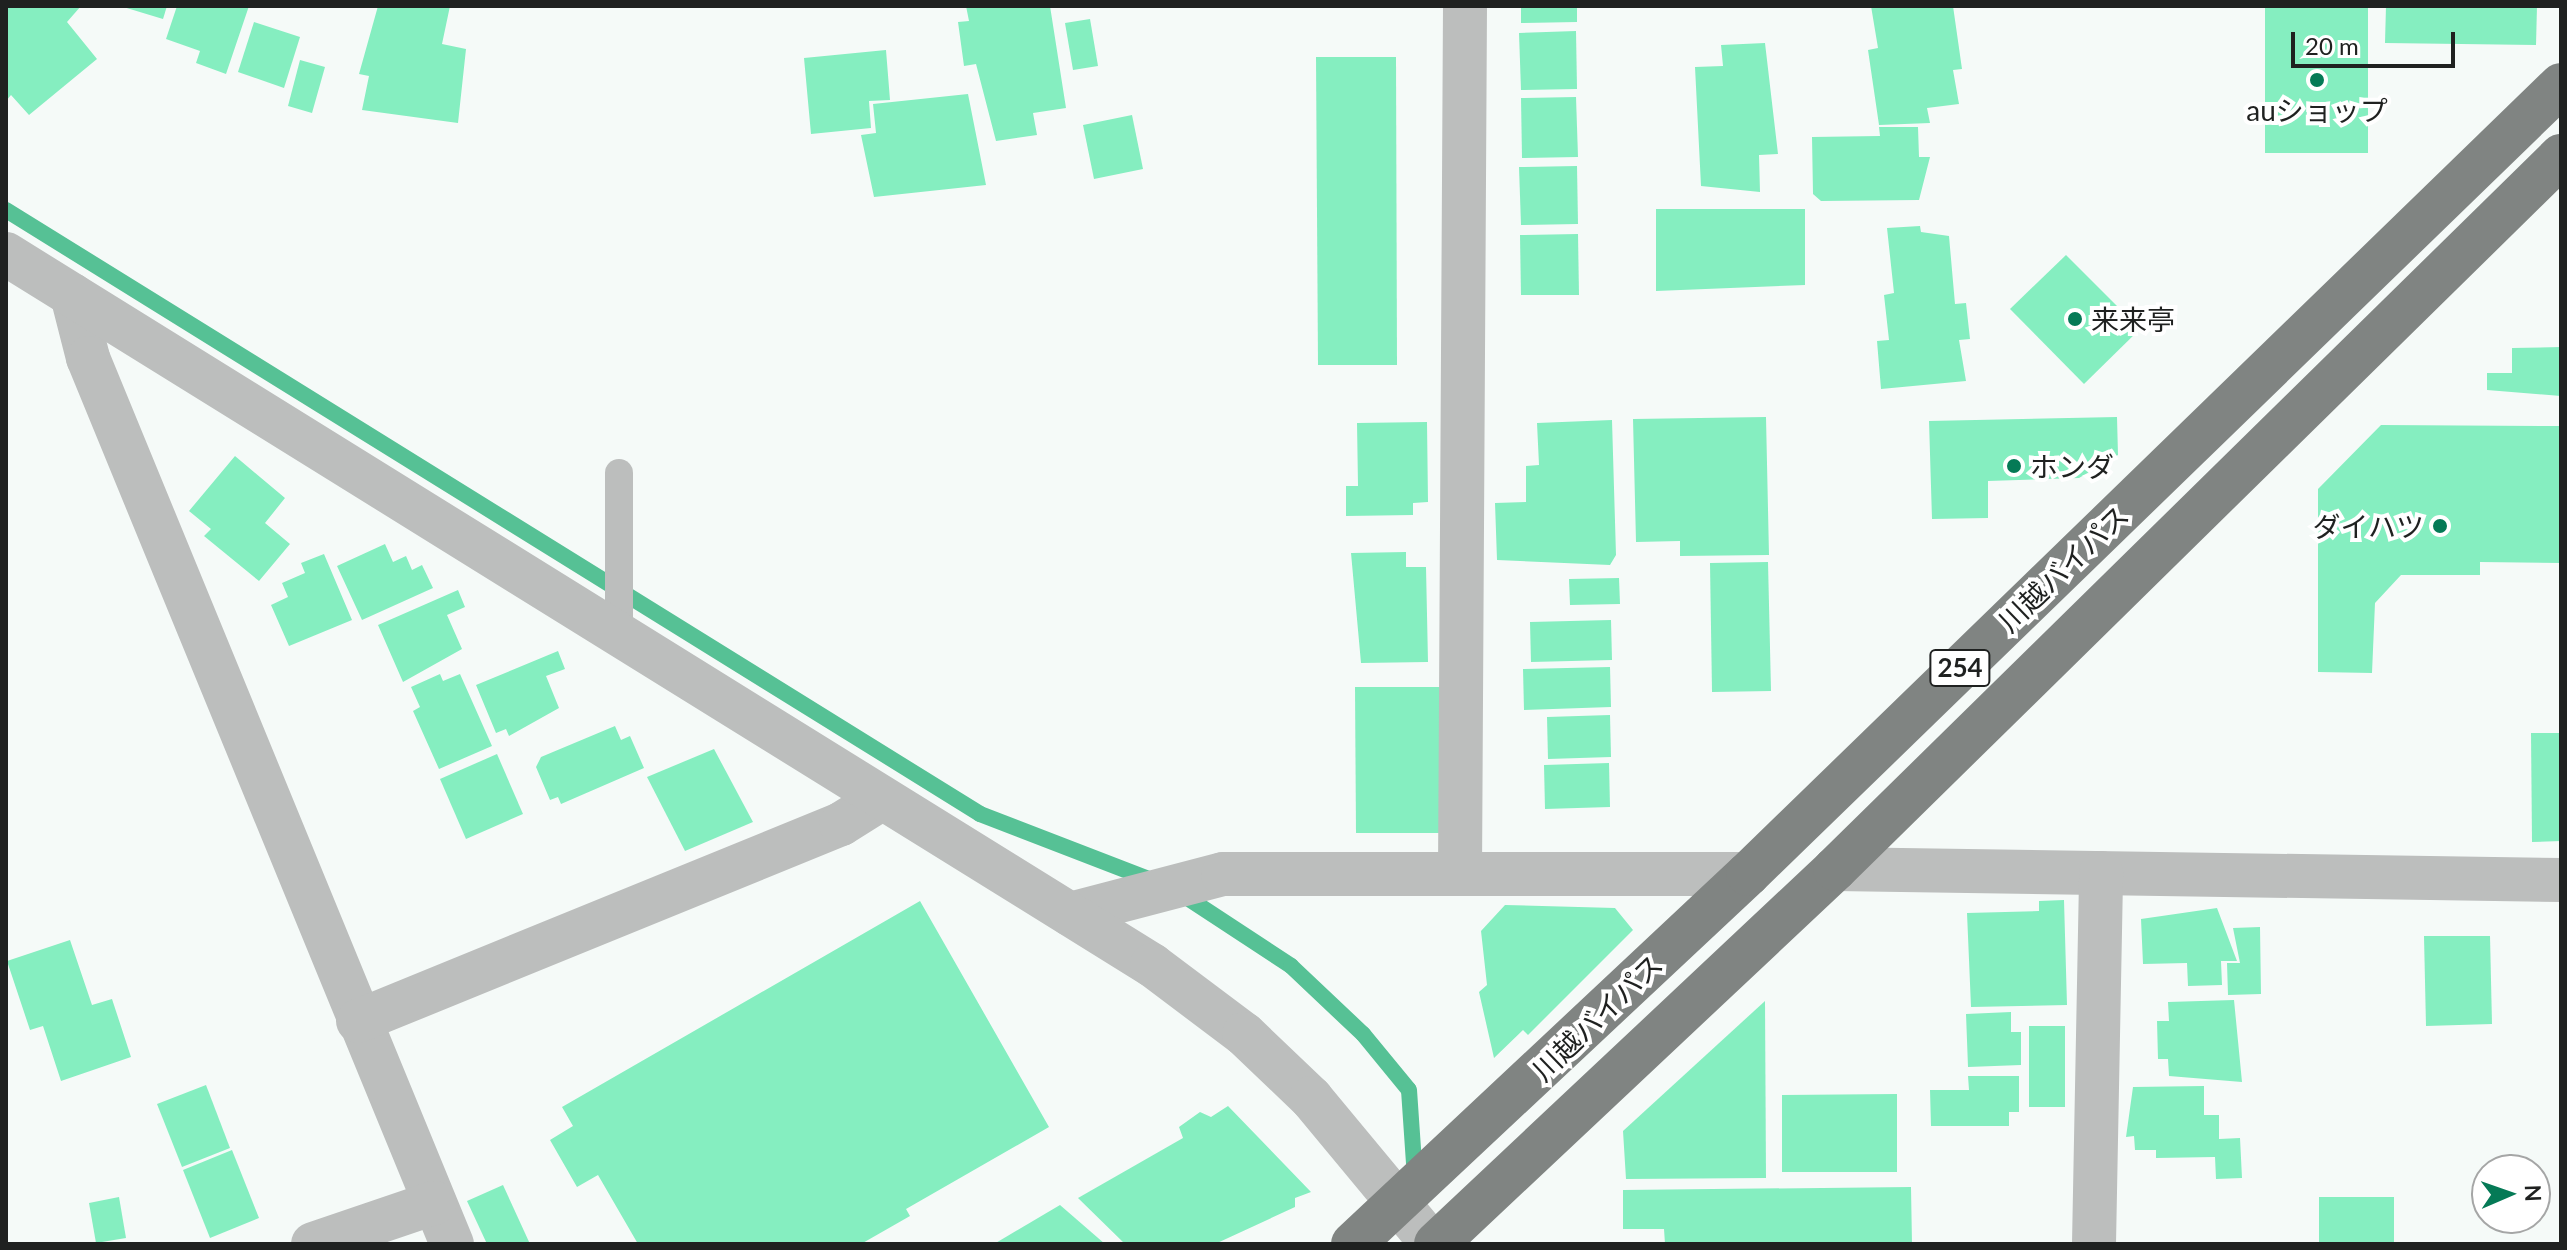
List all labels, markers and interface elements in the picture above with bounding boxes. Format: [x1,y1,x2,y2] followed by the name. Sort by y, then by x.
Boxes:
[2295,16,2459,66] scale bar
[2305,31,2359,60] text: 20 m
[2308,71,2326,89] marker: auショップ
[2246,93,2388,127] place label: auショップ
[2091,302,2175,336] place label: 来来亭
[2066,310,2084,328] marker: 来来亭
[2030,449,2114,483] place label: ホンダ
[2005,457,2023,475] marker: ホンダ
[1991,498,2135,638] street label: 川越バイパス
[2312,509,2424,543] place label: ダイハツ
[2431,517,2449,535] marker: ダイハツ
[1928,646,1992,690] road number: 254
[1525,947,1669,1087] street label: 川越バイパス
[2471,1154,2551,1234] north arrow
[2520,1184,2547,1202] text: N

